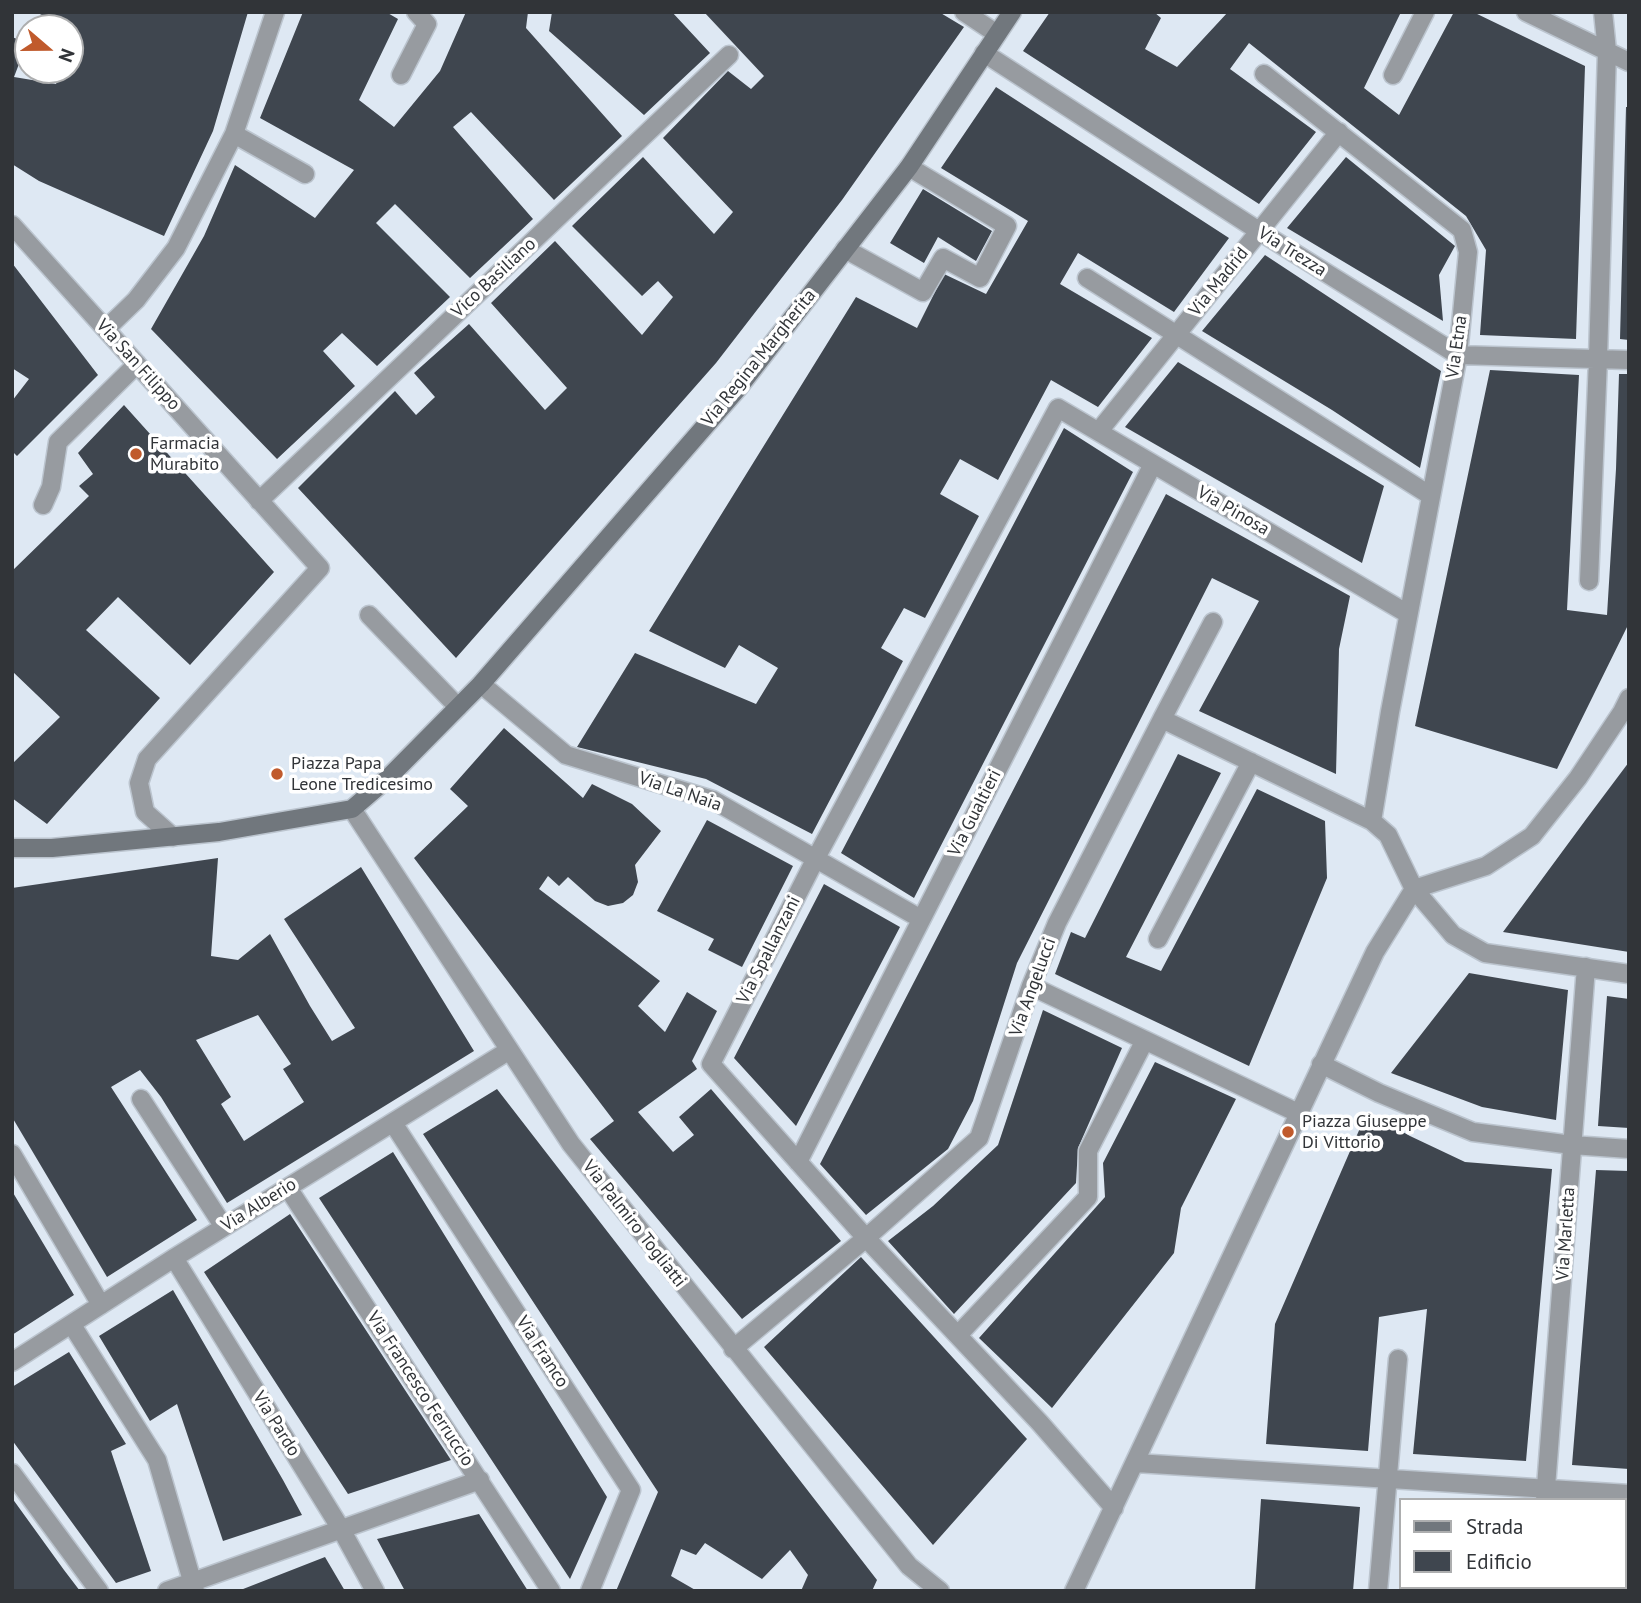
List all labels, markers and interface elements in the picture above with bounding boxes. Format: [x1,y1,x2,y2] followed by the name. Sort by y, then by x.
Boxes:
[14,14,84,84] north arrow
[53,46,80,65] text: N
[1254,222,1330,282] street label: Via Trezza
[447,233,541,323] street label: Vico Basiliano
[1185,243,1253,321] street label: Via Madrid
[697,285,821,431] street label: Via Regina Margherita
[1442,314,1472,380] street label: Via Etna
[91,315,185,415] street label: Via San Filippo
[150,433,220,476] place label: Farmacia Murabito
[128,446,144,462] marker: Farmacia Murabito
[1193,482,1273,540] street label: Via Pinosa
[291,753,433,796] place label: Piazza Papa Leone Tredicesimo
[269,766,285,782] marker: Piazza Papa Leone Tredicesimo
[944,766,1006,860] street label: Via Gualtieri
[636,768,724,816] street label: Via La Naia
[733,893,805,1007] street label: Via Spallanzani
[1005,935,1061,1039] street label: Via Angelucci
[1302,1111,1427,1154] place label: Piazza Giuseppe Di Vittorio
[1280,1124,1296,1140] marker: Piazza Giuseppe Di Vittorio
[578,1156,690,1292] street label: Via Palmiro Togliatti
[218,1174,300,1236] street label: Via Alberio
[1552,1187,1580,1281] street label: Via Marletta
[362,1308,478,1470] street label: Via Francesco Ferruccio
[511,1312,573,1392] street label: Via Franco
[248,1387,304,1461] street label: Via Pardo
[1400,1498,1627,1589] legend
[1466,1513,1524,1540] text: Strada
[1466,1548,1532,1575] text: Edificio

